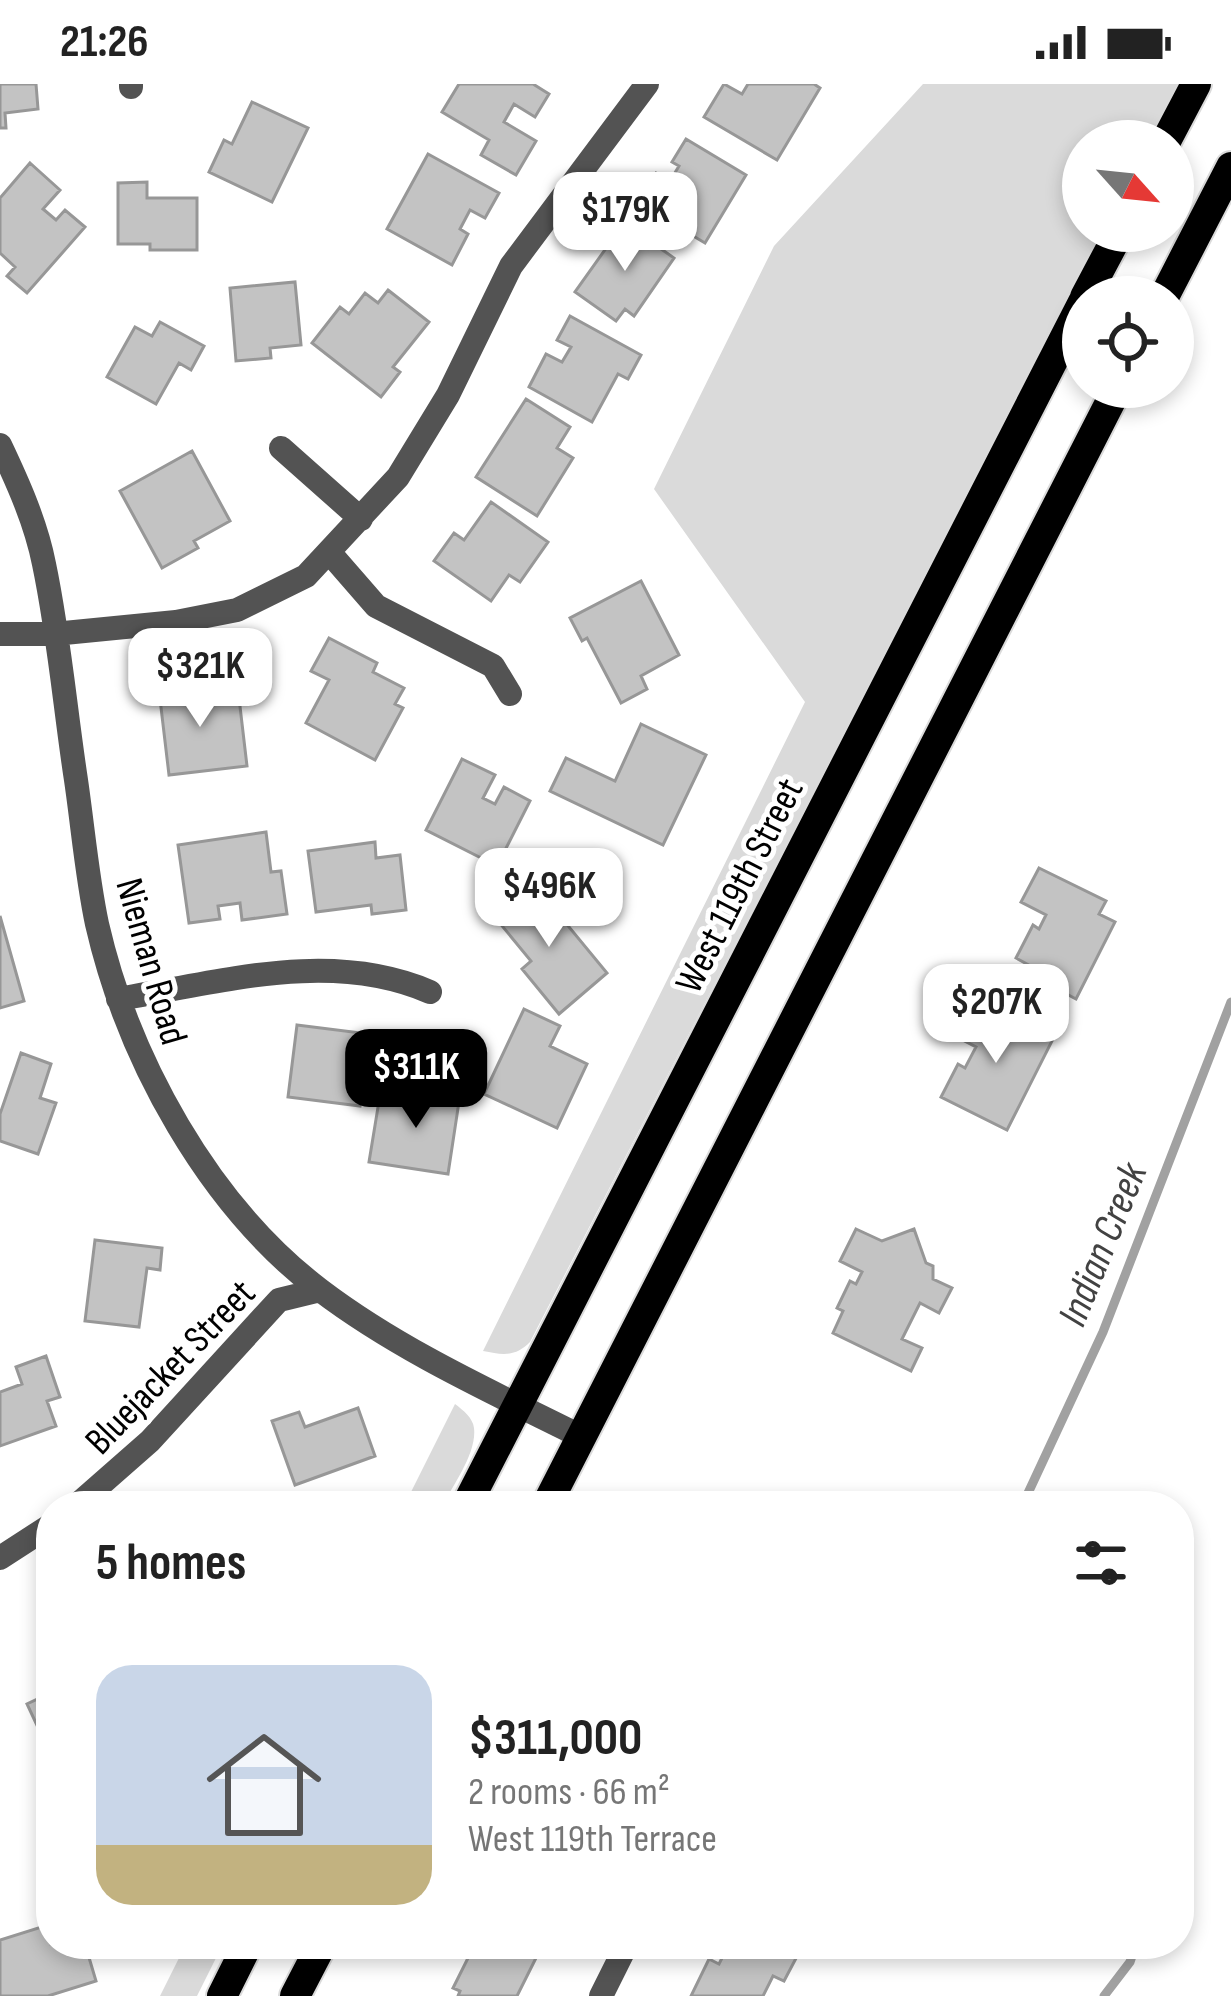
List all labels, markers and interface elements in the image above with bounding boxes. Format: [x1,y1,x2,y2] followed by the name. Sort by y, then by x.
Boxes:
[60,15,148,70] text: 21:26
[1062,120,1194,252] north arrow
[1062,120,1194,408] map controls
[541,172,709,274] pin: $179K
[580,187,670,234] text: $179K
[1062,276,1194,408] button: locate
[116,628,284,730] pin: $321K
[155,643,245,690] text: $321K
[666,771,814,1001] street label: West 119th Street
[465,848,633,950] pin: $496K
[502,863,596,910] text: $496K
[104,873,197,1050] street label: Nieman Road
[912,964,1080,1066] pin: $207K
[950,979,1042,1026] text: $207K
[332,1029,500,1131] pin: $311K
[372,1044,460,1091] text: $311K
[1048,1155,1160,1334] water label: Indian Creek
[76,1271,266,1465] street label: Bluejacket Street
[1068,1530,1134,1596] icon: filters
[96,1533,246,1594] text: 5 homes
[468,1708,642,1769] text: $311,000
[192,1713,336,1857] icon: home
[468,1769,670,1816] text: 2 rooms · 66 m²
[468,1816,717,1863] text: West 119th Terrace

